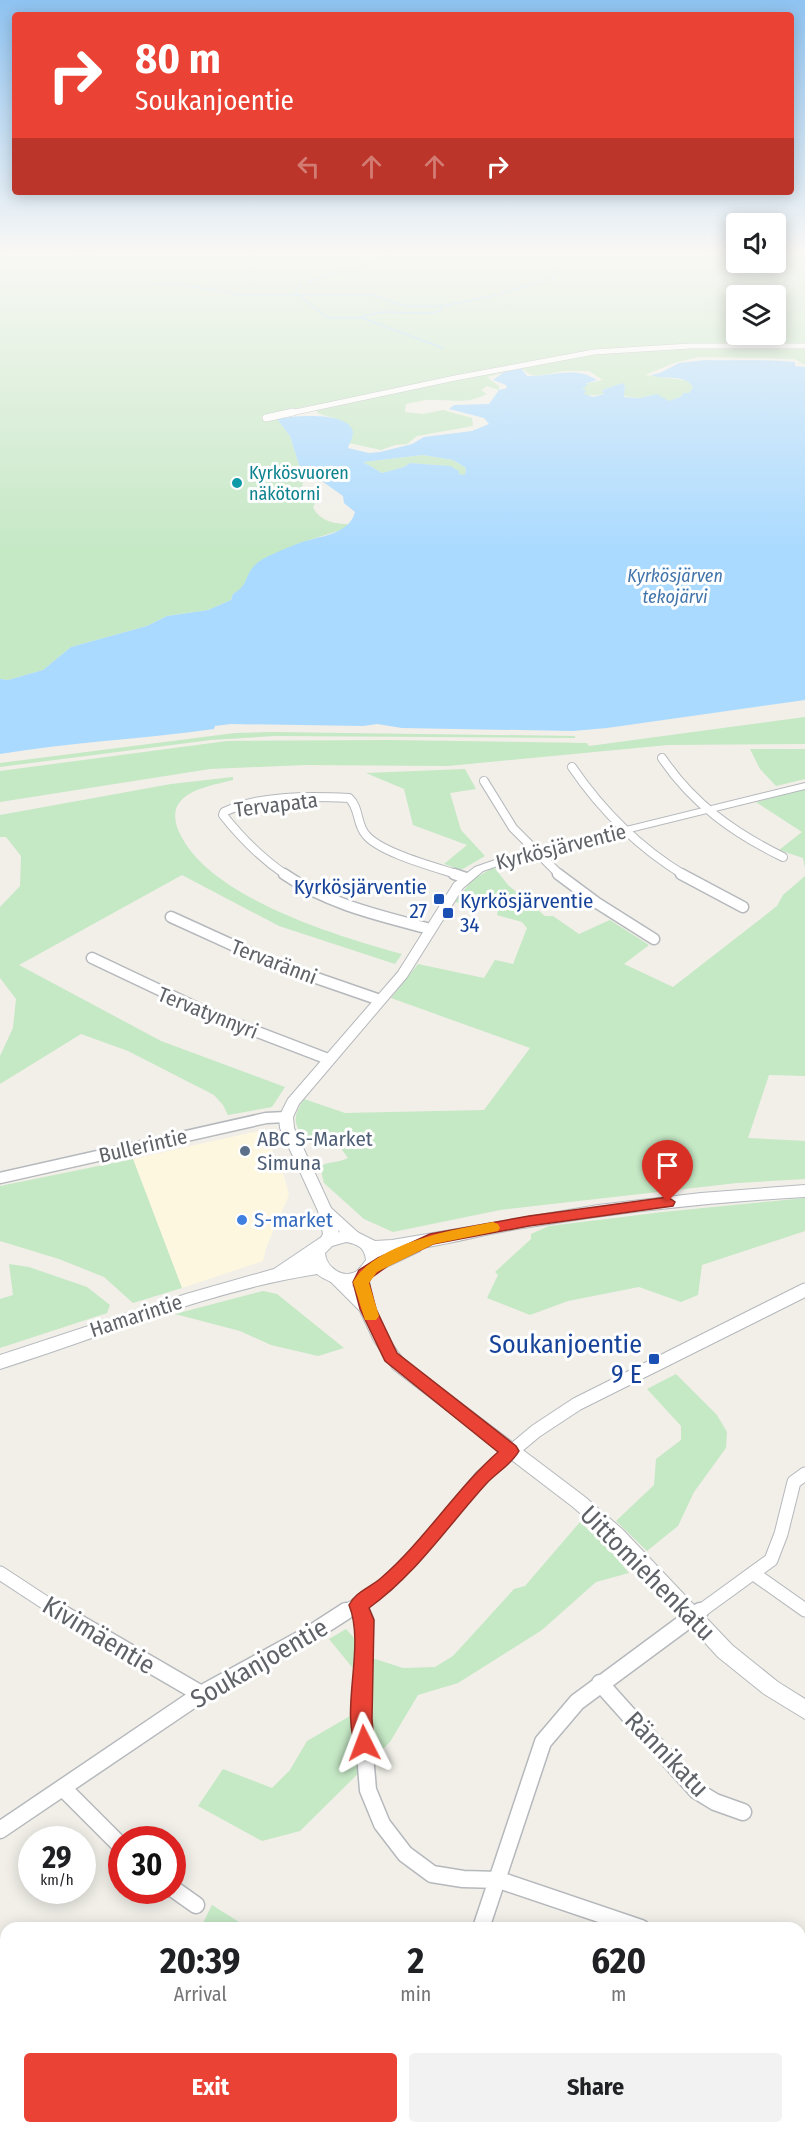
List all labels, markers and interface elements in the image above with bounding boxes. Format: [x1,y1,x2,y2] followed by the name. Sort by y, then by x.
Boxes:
[135,34,221,84] text: 80 m
[36,36,114,114] icon: right
[135,85,294,117] text: Soukanjoentie
[292,150,325,183] icon: left
[355,150,388,183] icon: ahead
[418,150,451,183] icon: ahead
[481,150,514,183] icon: right
[726,213,786,345] map controls
[726,213,786,273] button: sound
[726,285,786,345] button: layers
[249,462,349,505] place label: Kyrkösvuoren näkötorni
[230,476,244,490] marker: Kyrkösvuoren näkötorni
[627,565,723,608] water label: Kyrkösjärven tekojärvi
[233,787,319,823] street label: Tervapata
[493,818,629,876] street label: Kyrkösjärventie
[294,874,427,924] place label: Kyrkösjärventie 27
[460,888,593,938] place label: Kyrkösjärventie 34
[432,892,446,906] marker: Kyrkösjärventie 27
[441,906,455,920] marker: Kyrkösjärventie 34
[227,934,321,990] street label: Tervaränni
[154,981,262,1045] street label: Tervatynnyri
[96,1123,190,1169] street label: Bullerintie
[257,1126,373,1176] place label: ABC S-Market Simuna
[642,1140,693,1202] pin
[238,1144,252,1158] marker: ABC S-Market Simuna
[651,1149,684,1182] icon: arrive
[254,1207,333,1233] place label: S-market
[235,1213,249,1227] marker: S-market
[86,1289,186,1343] street label: Hamarintie
[489,1329,642,1390] place label: Soukanjoentie 9 E
[647,1352,661,1366] marker: Soukanjoentie 9 E
[574,1499,722,1647] street label: Uittomiehenkatu
[37,1590,161,1681] street label: Kivimäentie
[185,1612,333,1715] street label: Soukanjoentie
[618,1705,715,1804] street label: Rännikatu
[332,1711,396,1775] position arrow
[108,1826,186,1904] speed limit sign: 30
[42,1840,72,1876] text: 29
[40,1871,74,1889] text: km/h
[160,1939,240,1983] text: 20:39
[407,1939,424,1983] text: 2
[591,1939,646,1983] text: 620
[174,1982,227,2006] text: Arrival
[400,1982,431,2006] text: min
[611,1982,626,2006] text: m
[24,2053,397,2122] button: Exit
[409,2053,782,2122] button: Share

